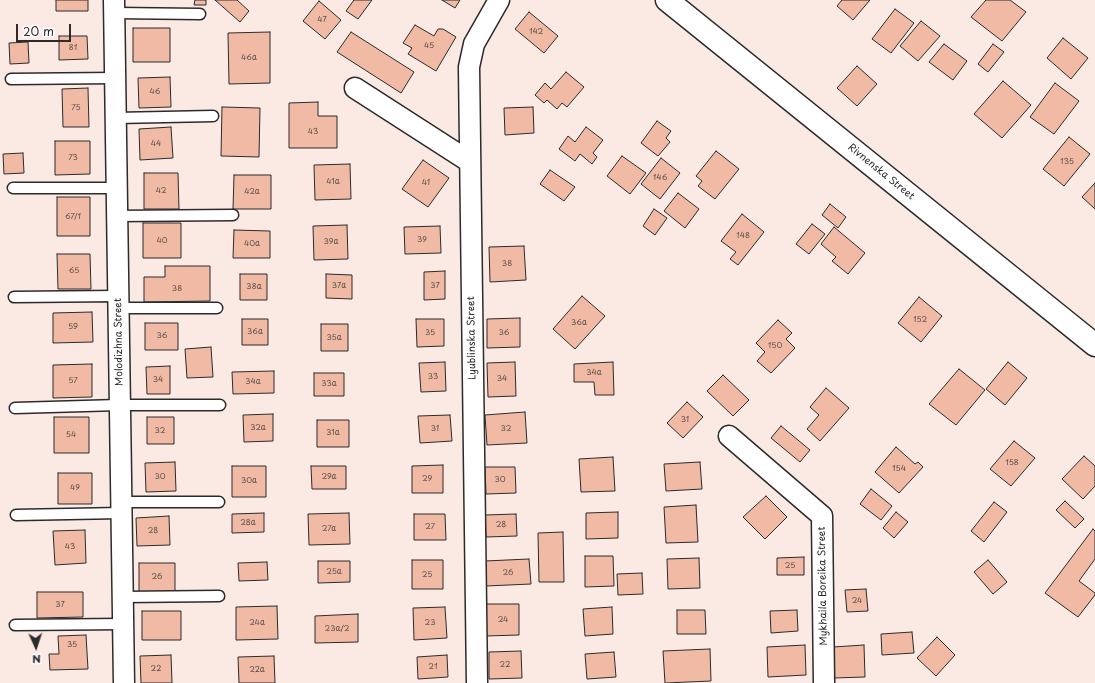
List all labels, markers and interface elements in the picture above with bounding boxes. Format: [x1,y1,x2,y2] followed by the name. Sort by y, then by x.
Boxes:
[317,15,327,25] house number: 47
[18,16,73,42] scale bar
[23,22,54,40] text: 20 m
[529,27,543,37] house number: 142
[424,41,434,51] house number: 45
[69,43,77,53] house number: 81
[241,53,257,63] house number: 46а
[150,87,160,97] house number: 46
[71,103,81,113] house number: 75
[308,127,318,137] house number: 43
[151,139,161,149] house number: 44
[845,141,917,203] street label: Rivnenska Street
[68,153,78,163] house number: 73
[1060,157,1074,167] house number: 135
[653,173,667,183] house number: 146
[326,177,340,187] house number: 41а
[422,178,430,188] house number: 41
[156,186,166,196] house number: 42
[244,187,260,197] house number: 42а
[65,212,81,222] house number: 67/1
[736,231,750,241] house number: 148
[417,235,427,245] house number: 39
[156,236,168,246] house number: 40
[324,237,338,247] house number: 39а
[244,239,260,249] house number: 40а
[502,259,512,269] house number: 38
[69,266,79,276] house number: 65
[332,281,346,291] house number: 37а
[430,281,440,291] house number: 37
[246,282,262,292] house number: 38а
[172,284,182,294] house number: 38
[465,296,479,380] street label: Lyublinska Street
[112,298,126,386] street label: Molodizhna Street
[913,315,927,325] house number: 152
[571,318,587,328] house number: 36а
[68,322,78,332] house number: 59
[247,327,263,337] house number: 36а
[425,328,435,338] house number: 35
[499,328,509,338] house number: 36
[157,331,167,341] house number: 36
[326,333,342,343] house number: 35а
[768,341,782,351] house number: 150
[586,368,602,378] house number: 34а
[428,372,438,382] house number: 33
[497,374,507,384] house number: 34
[153,375,163,385] house number: 34
[68,376,78,386] house number: 57
[245,377,261,387] house number: 34а
[321,379,337,389] house number: 33а
[681,415,689,425] house number: 31
[250,423,266,433] house number: 32а
[431,424,439,434] house number: 31
[501,424,511,434] house number: 32
[155,426,165,436] house number: 32
[326,428,340,438] house number: 31а
[66,430,76,440] house number: 54
[1005,458,1019,468] house number: 158
[892,464,906,474] house number: 154
[154,472,166,482] house number: 30
[321,472,337,482] house number: 29а
[422,474,432,484] house number: 29
[494,475,506,485] house number: 30
[241,476,257,486] house number: 30а
[70,483,80,493] house number: 49
[240,518,256,528] house number: 28а
[496,520,506,530] house number: 28
[425,522,435,532] house number: 27
[322,524,336,534] house number: 27а
[148,526,158,536] house number: 28
[816,526,830,646] street label: Mykhaila Boreika Street
[65,542,75,552] house number: 43
[785,561,795,571] house number: 25
[326,567,342,577] house number: 25а
[503,568,513,578] house number: 26
[422,570,432,580] house number: 25
[152,572,162,582] house number: 26
[852,596,862,606] house number: 24
[55,600,65,610] house number: 37
[498,615,508,625] house number: 24
[249,618,265,628] house number: 24а
[425,618,435,628] house number: 23
[325,624,349,634] house number: 23а/2
[16,627,56,667] north arrow
[67,640,77,650] house number: 35
[32,651,41,668] text: N
[500,660,510,670] house number: 22
[428,662,438,672] house number: 21
[151,664,161,674] house number: 22
[249,665,265,675] house number: 22а

